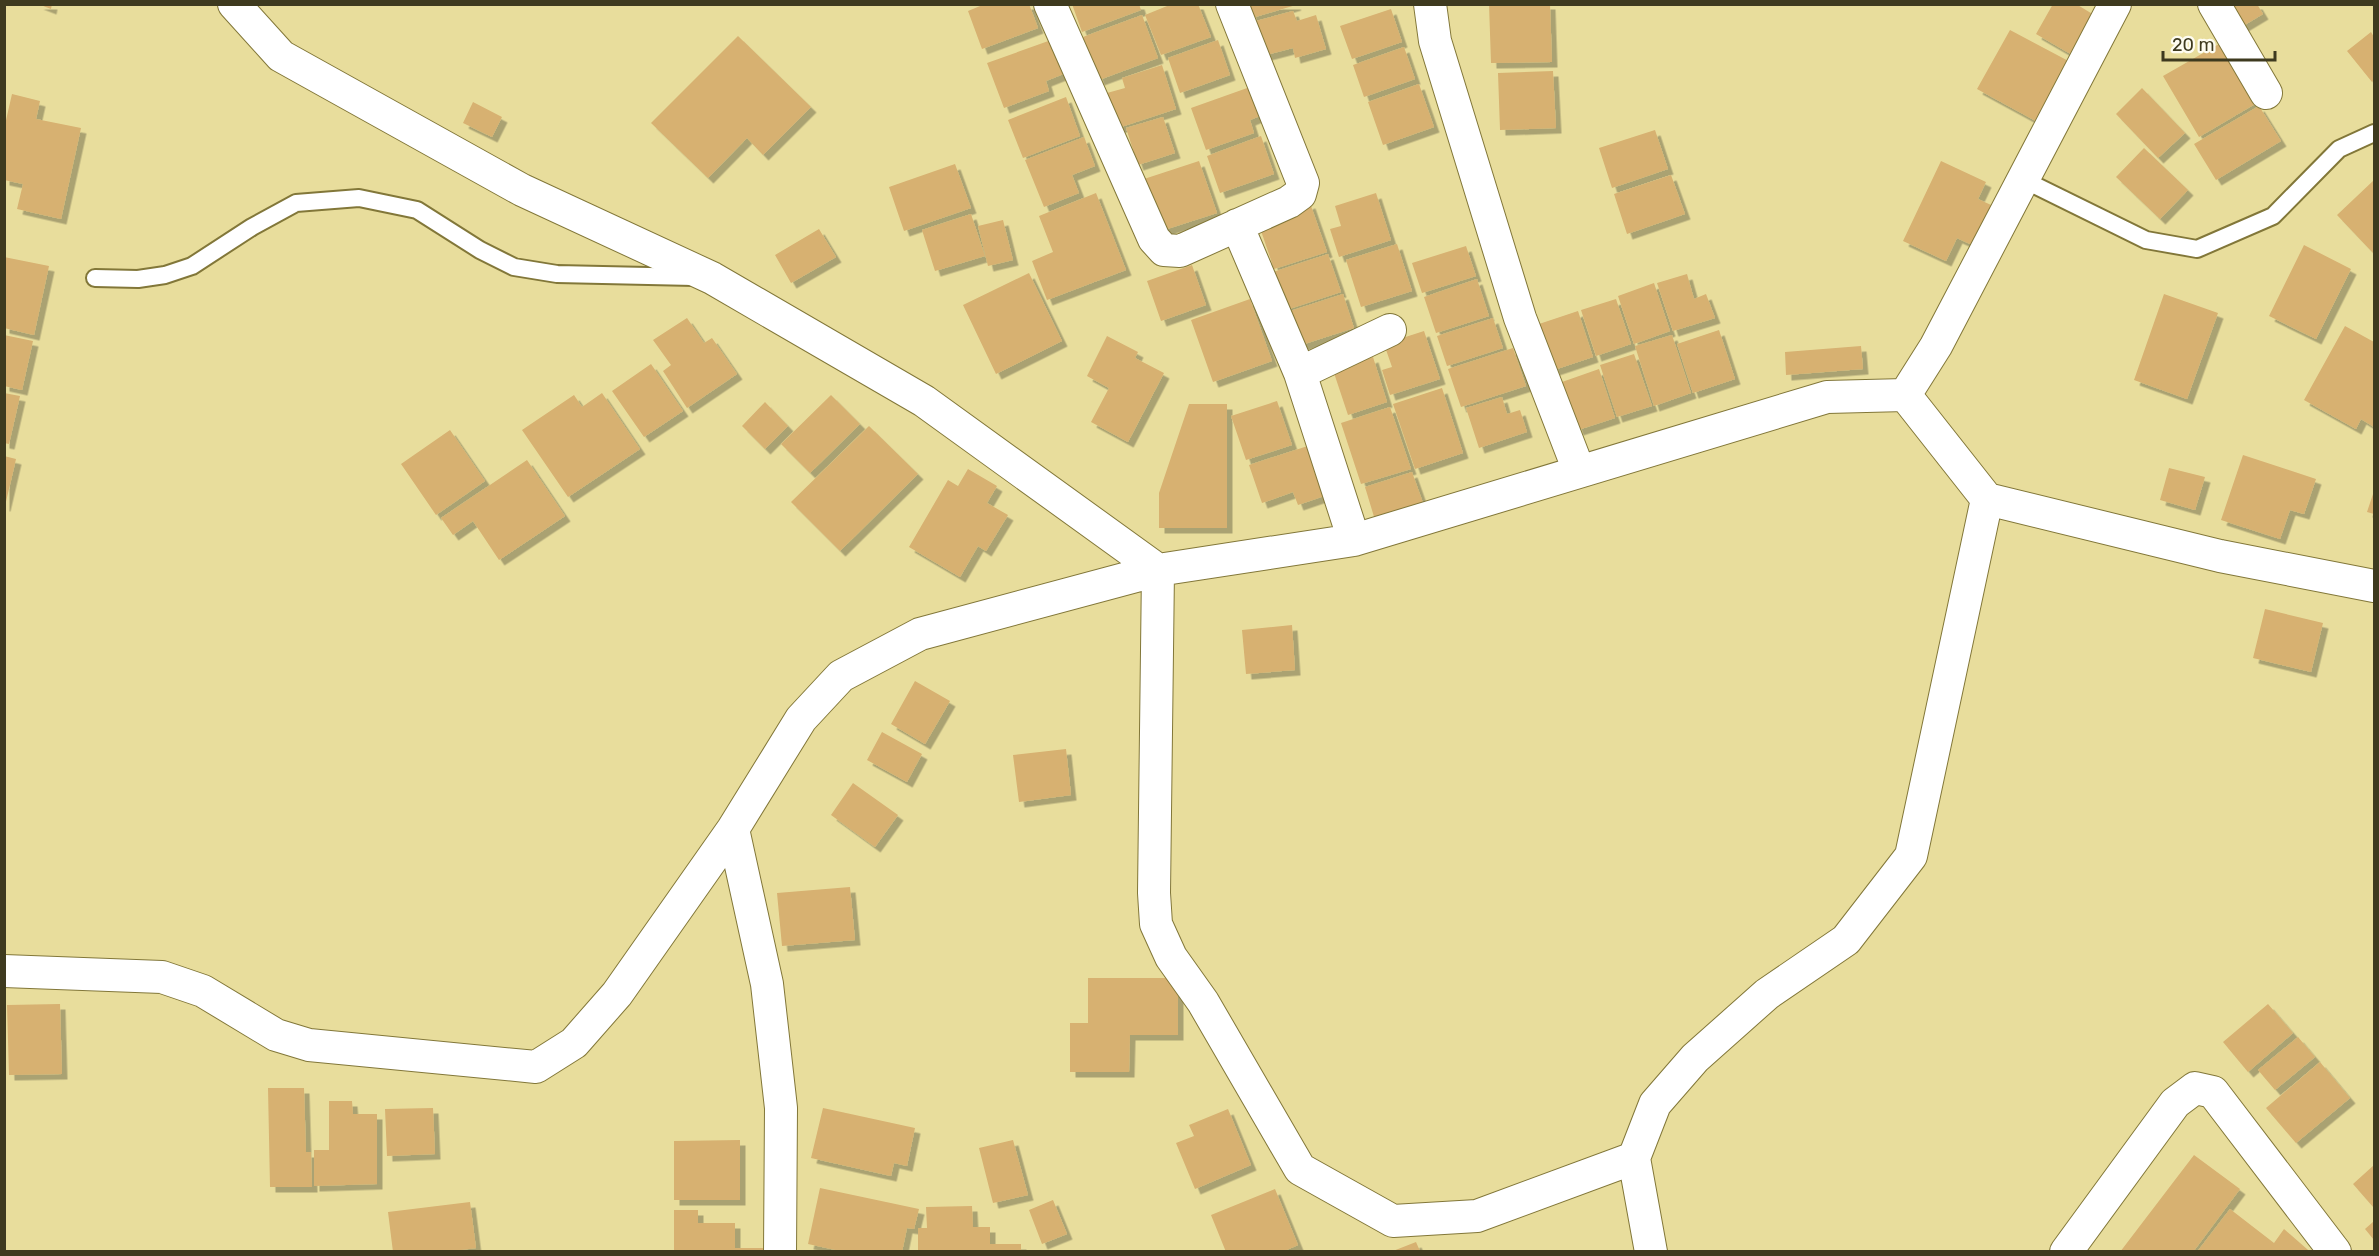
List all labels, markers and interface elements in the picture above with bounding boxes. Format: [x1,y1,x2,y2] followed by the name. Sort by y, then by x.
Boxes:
[2163,24,2276,62] scale bar
[2172,34,2214,56] text: 20 m

